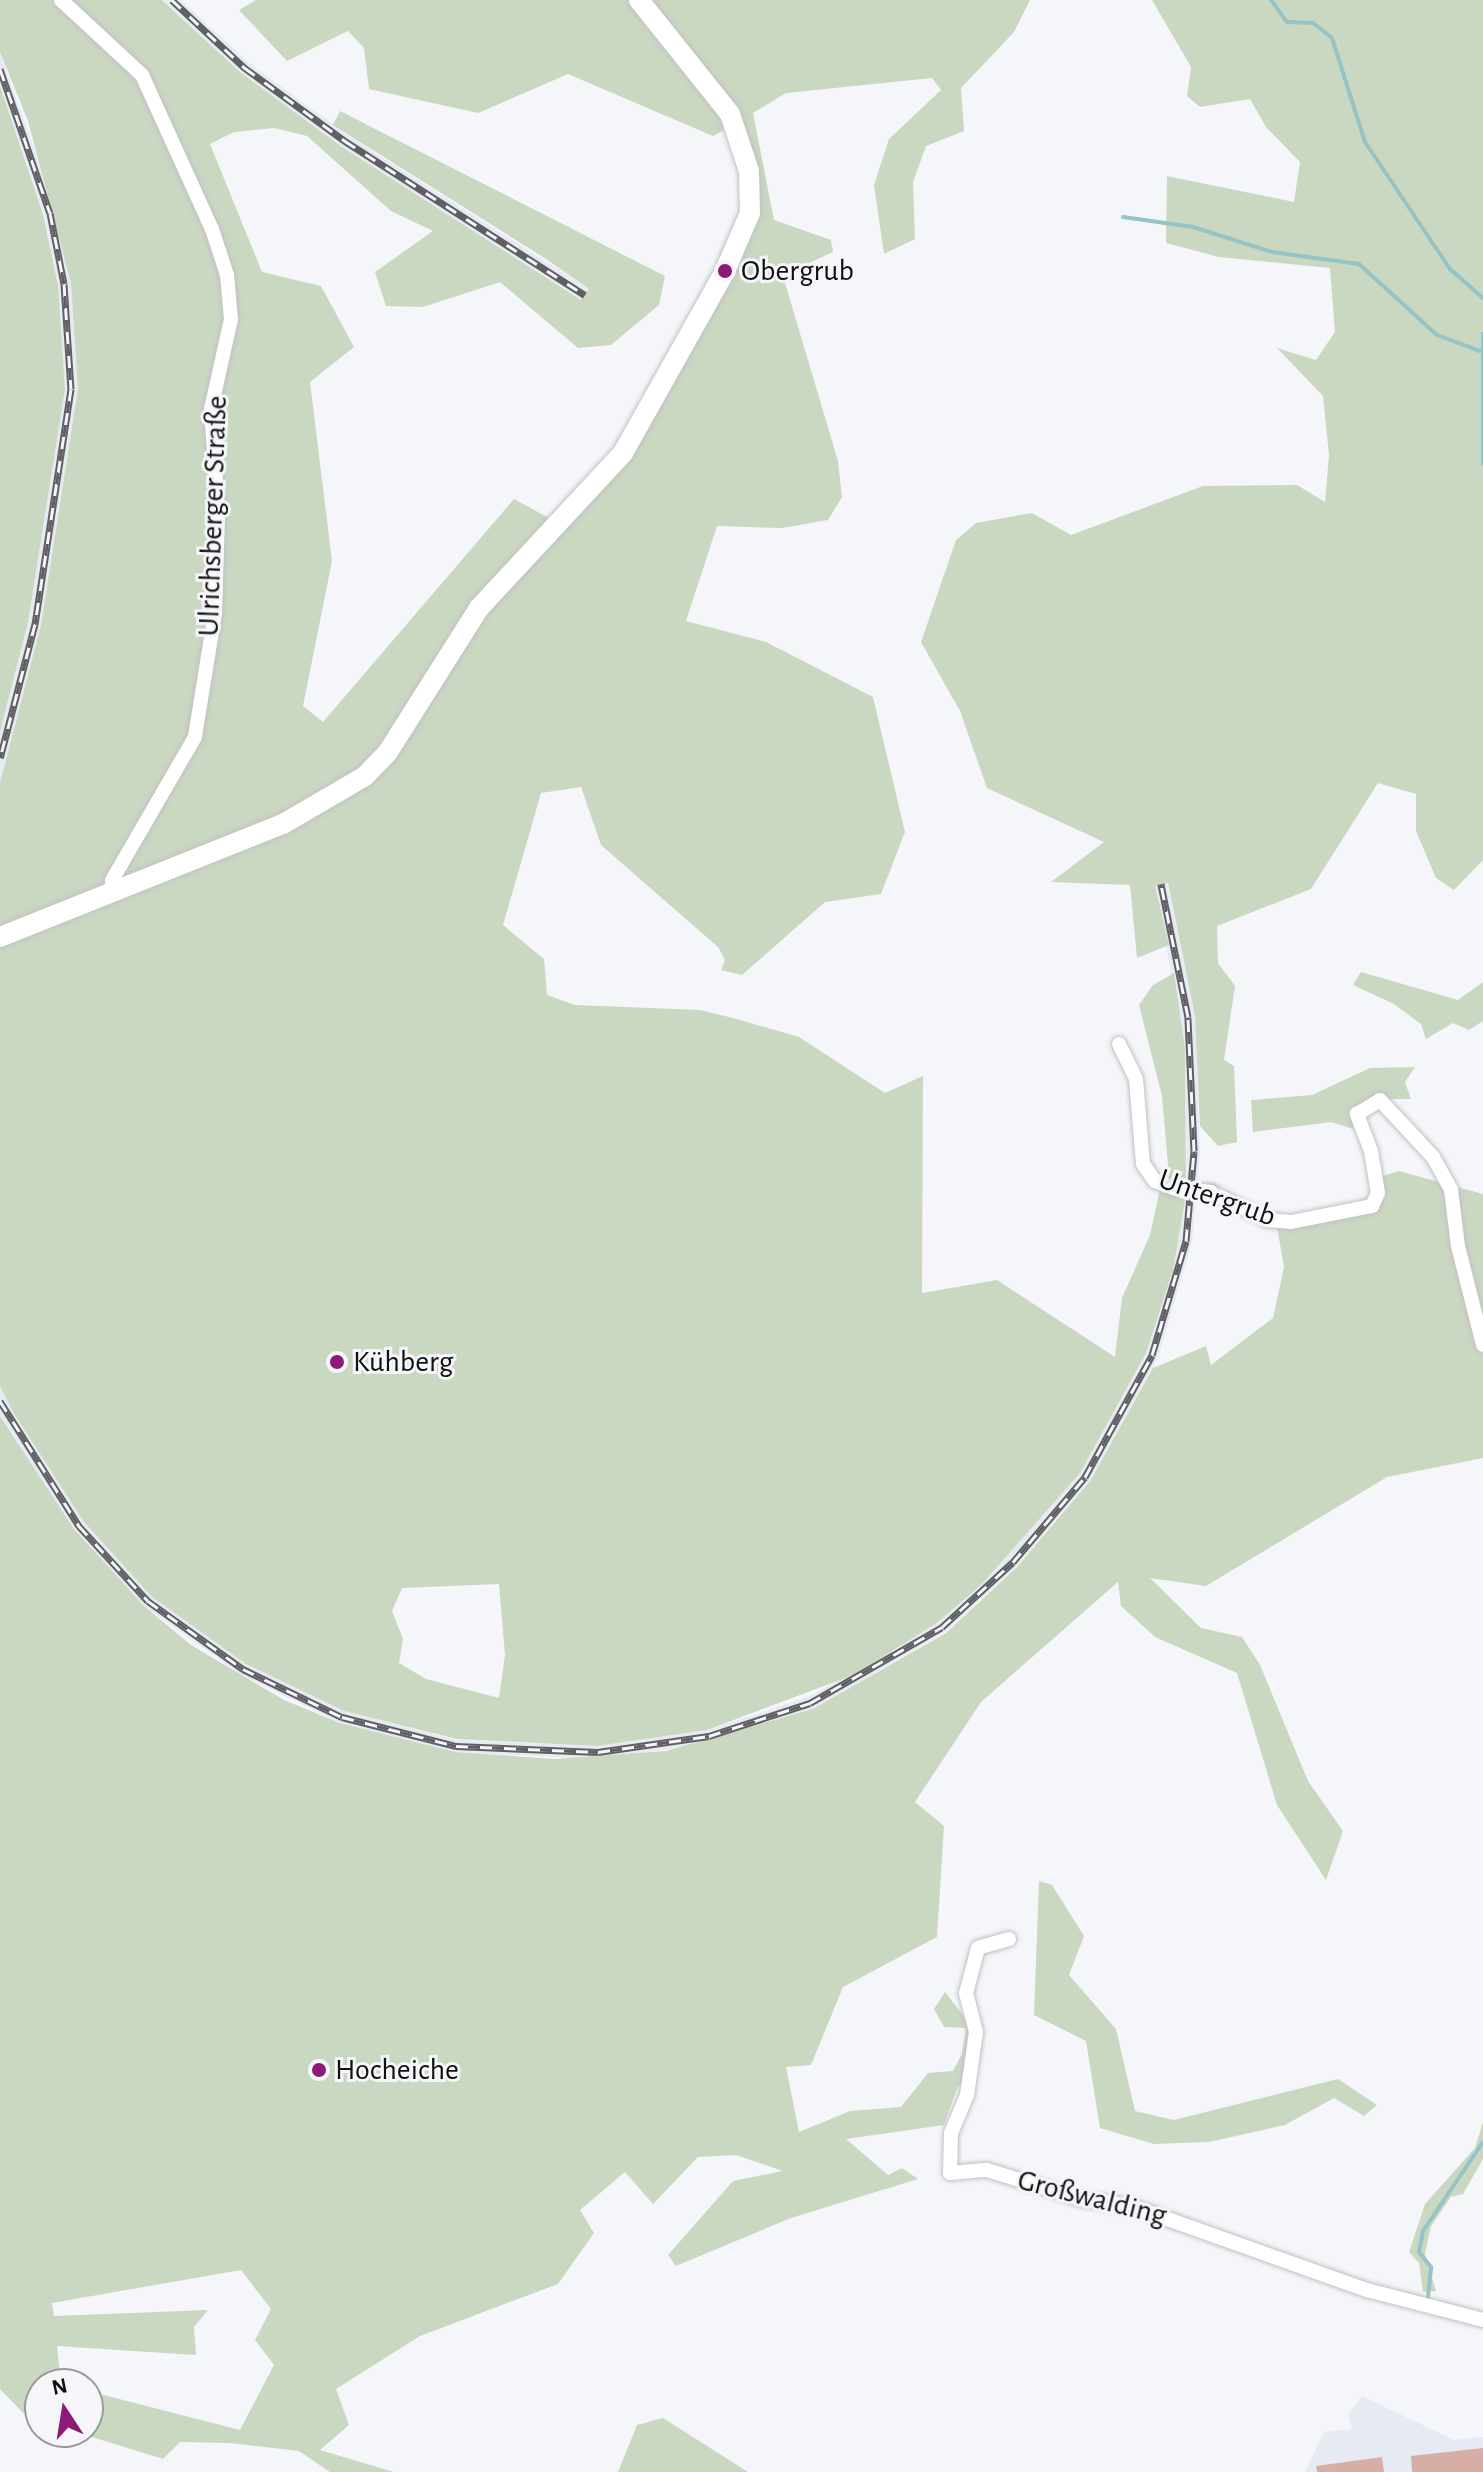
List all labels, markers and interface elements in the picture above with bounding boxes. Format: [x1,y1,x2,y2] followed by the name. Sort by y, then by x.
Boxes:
[741,253,854,289] place label: Obergrub
[716,262,734,280] marker: Obergrub
[191,395,235,637] street label: Ulrichsberger Straße
[1154,1161,1280,1235] street label: Untergrub
[353,1344,453,1380] place label: Kühberg
[328,1353,346,1371] marker: Kühberg
[335,2052,459,2088] place label: Hocheiche
[310,2061,328,2079] marker: Hocheiche
[1014,2162,1170,2234] street label: Großwalding
[24,2368,104,2448] north arrow
[50,2374,69,2399] text: N

